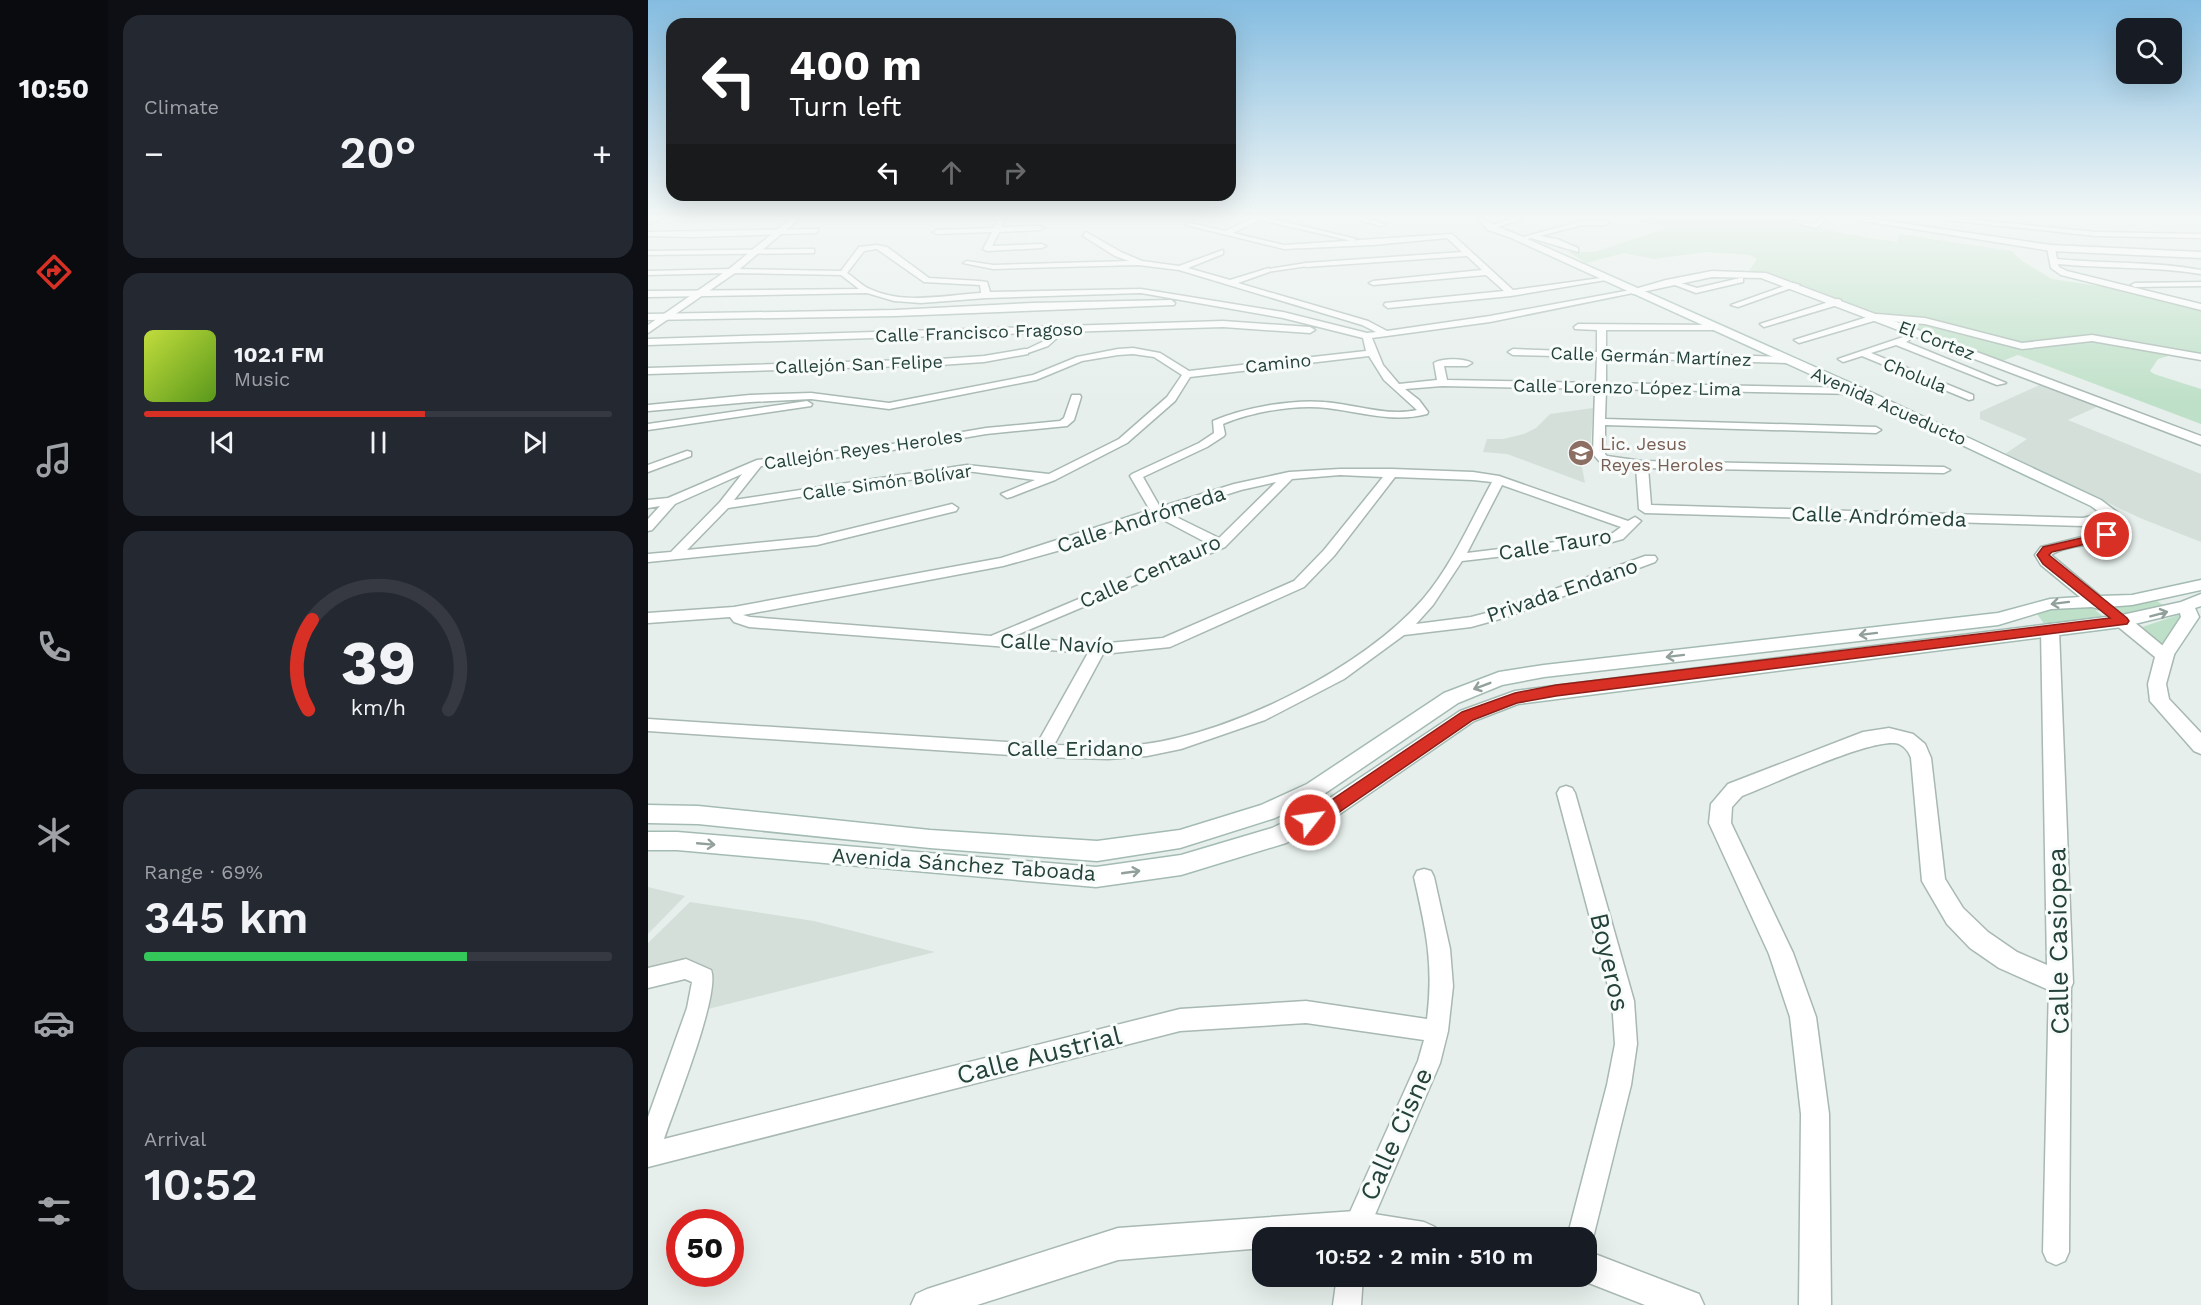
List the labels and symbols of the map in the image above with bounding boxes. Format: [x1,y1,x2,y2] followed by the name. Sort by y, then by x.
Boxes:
[1896,316,1978,364] street label: El Cortez
[875,318,1083,346] street label: Calle Francisco Fragoso
[1550,342,1752,370] street label: Calle Germán Martínez
[1244,349,1312,377] street label: Camino
[775,351,943,377] street label: Callejón San Felipe
[1880,353,1950,397] street label: Cholula
[1808,362,1970,450] street label: Avenida Acueducto
[1513,375,1741,399] street label: Calle Lorenzo López Lima
[762,425,964,473] street label: Callejón Reyes Heroles
[1600,433,1724,475] place label: Lic. Jesus Reyes Heroles
[1566,438,1596,468] school or university icon: Lic. Jesus Reyes Heroles
[801,460,973,504] street label: Calle Simón Bolívar
[1054,480,1228,558] street label: Calle Andrómeda
[1791,500,1967,532] street label: Calle Andrómeda
[2081,509,2132,560] pin
[1497,523,1613,565] street label: Calle Tauro
[1075,529,1225,613] street label: Calle Centauro
[1483,552,1641,628] street label: Privada Endano
[2051,598,2071,609] one-way arrow
[2149,607,2168,619] one-way arrow
[999,628,1115,658] street label: Calle Navío
[1859,628,1879,639] one-way arrow
[1665,651,1685,662] one-way arrow
[1474,681,1492,692] one-way arrow
[1007,736,1143,761] street label: Calle Eridano
[1278,788,1342,852] position arrow
[696,839,716,850] one-way arrow
[831,842,1097,886] street label: Avenida Sánchez Taboada
[2041,847,2075,1035] street label: Calle Casiopea
[1120,866,1140,877] one-way arrow
[1584,910,1636,1014] street label: Boyeros
[953,1020,1125,1090] street label: Calle Austrial
[1353,1063,1439,1205] street label: Calle Cisne
[666,1209,744,1287] speed limit sign: 50

